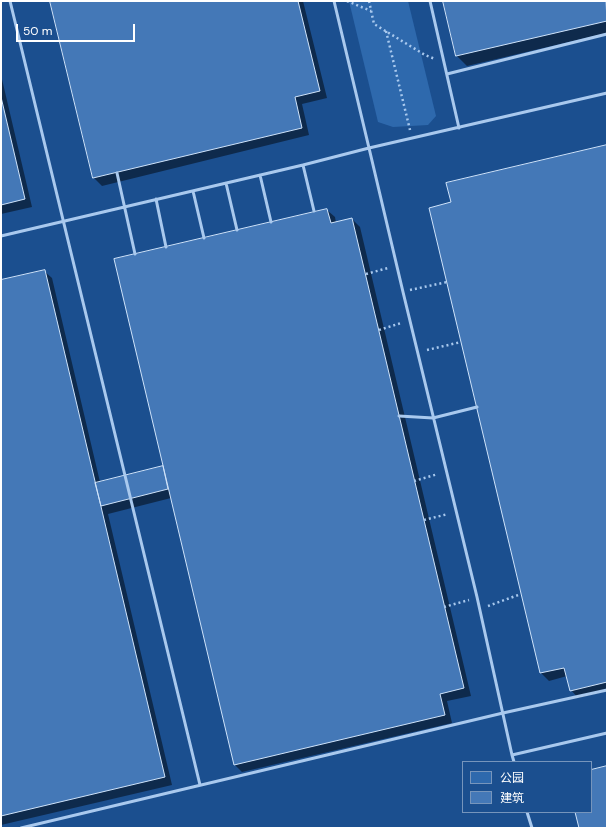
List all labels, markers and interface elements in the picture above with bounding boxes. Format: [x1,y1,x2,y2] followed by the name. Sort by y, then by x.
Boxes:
[18,16,137,42] scale bar
[23,23,52,39] text: 50 m
[462,761,592,813] legend
[500,770,524,786] text: 公园
[500,790,524,806] text: 建筑

